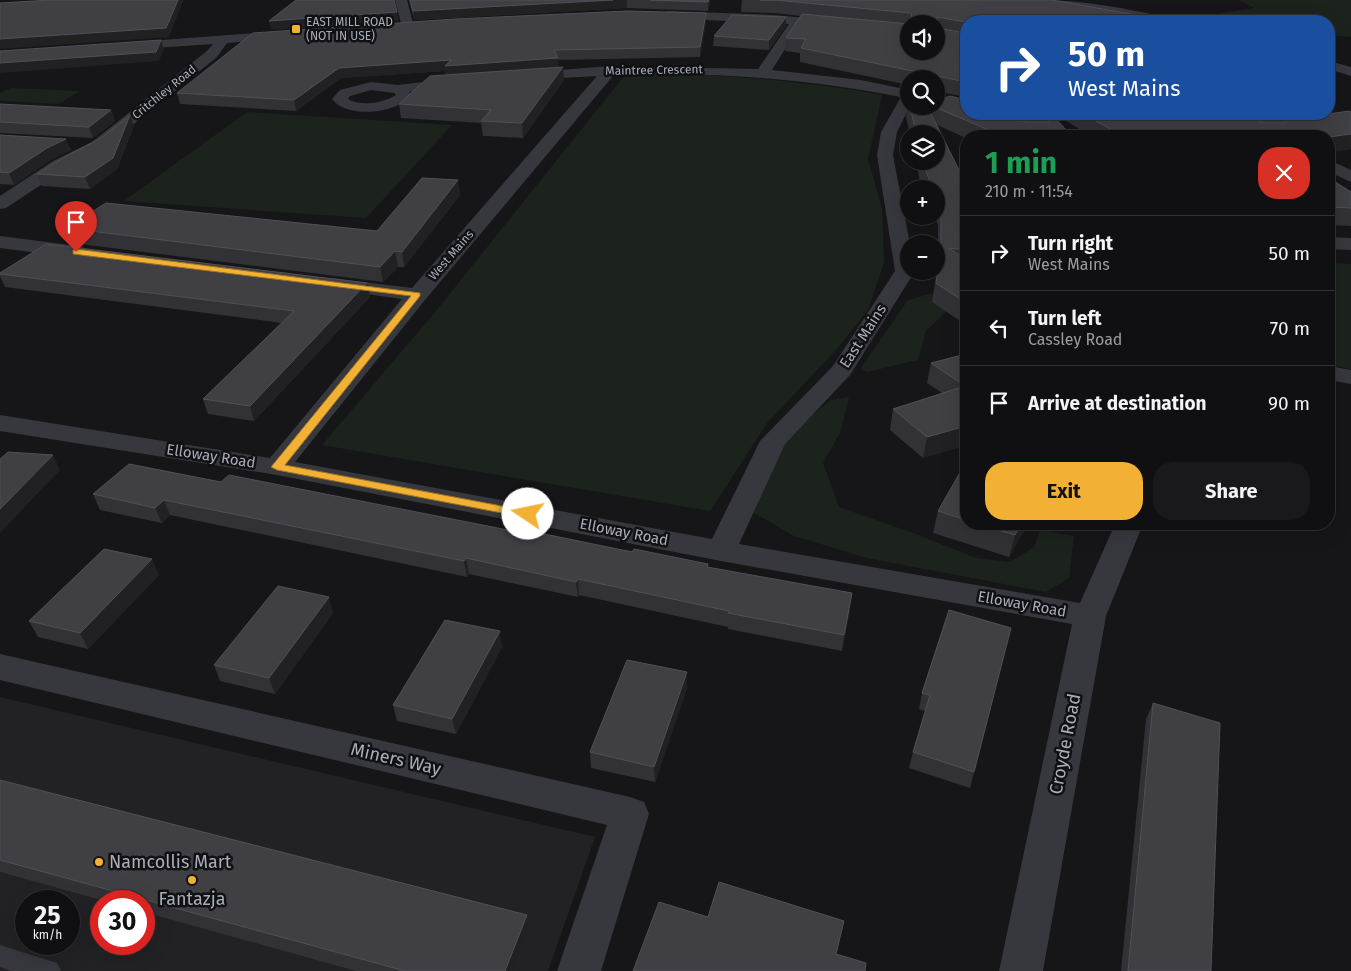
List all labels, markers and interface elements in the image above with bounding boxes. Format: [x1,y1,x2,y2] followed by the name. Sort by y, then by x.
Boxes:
[306,15,393,43] place label: EAST MILL ROAD (NOT IN USE)
[900,15,945,280] map controls
[900,15,945,60] button: sound
[290,23,302,35] marker: EAST MILL ROAD (NOT IN USE)
[1068,33,1145,75] text: 50 m
[985,35,1050,100] icon: right
[129,62,199,122] street label: Critchley Road
[605,62,704,78] street label: Maintree Crescent
[900,70,945,115] button: search
[1068,75,1180,102] text: West Mains
[900,125,945,170] button: layers
[985,145,1057,181] text: 1 min
[1258,147,1310,199] button: close
[900,180,945,225] button: +
[985,182,1073,201] text: 210 m · 11:54
[55,201,97,252] pin
[62,208,90,236] icon: arrive
[426,227,477,283] street label: West Mains
[1028,232,1113,255] text: Turn right
[900,235,945,280] button: −
[985,239,1013,267] icon: right
[1269,242,1310,265] text: 50 m
[1028,255,1110,274] text: West Mains
[836,301,890,371] street label: East Mains
[1028,307,1102,330] text: Turn left
[985,314,1013,342] icon: left
[1270,317,1310,340] text: 70 m
[1028,330,1122,349] text: Cassley Road
[985,389,1013,417] icon: arrive
[1028,392,1207,415] text: Arrive at destination
[1268,392,1310,415] text: 90 m
[165,440,257,472] street label: Elloway Road
[985,462,1143,520] button: Exit
[1153,462,1310,520] button: Share
[501,487,553,539] position arrow
[578,515,670,549] street label: Elloway Road
[976,587,1068,621] street label: Elloway Road
[1044,692,1086,796] street label: Croyde Road
[349,738,443,780] street label: Miners Way
[109,851,232,873] place label: Namcollis Mart
[93,856,105,868] marker: Namcollis Mart
[186,874,198,886] marker: Fantazja
[159,888,225,910] place label: Fantazja
[90,890,155,955] speed limit sign: 30
[34,901,61,931] text: 25
[33,928,62,942] text: km/h

